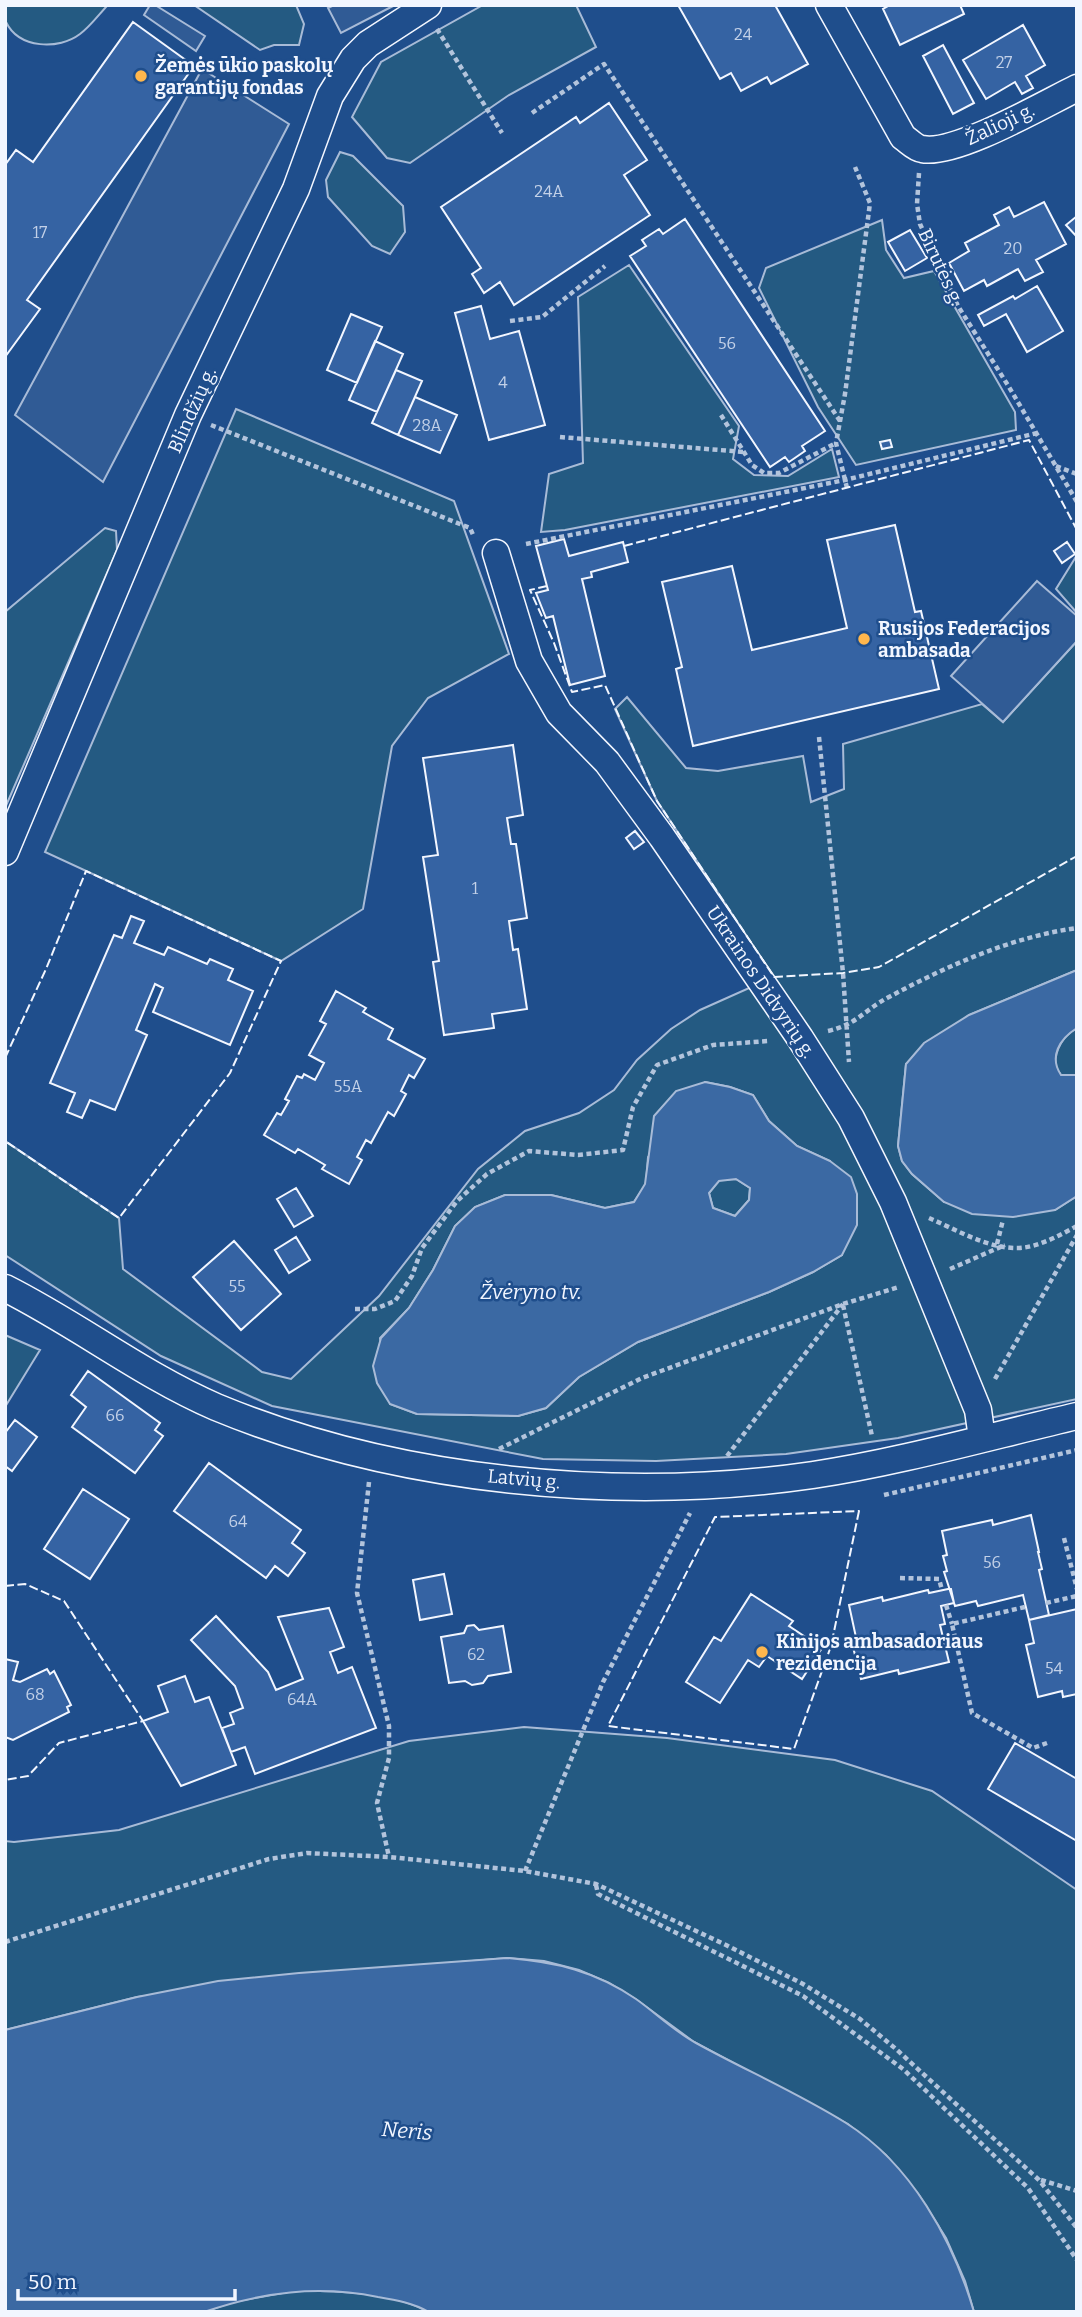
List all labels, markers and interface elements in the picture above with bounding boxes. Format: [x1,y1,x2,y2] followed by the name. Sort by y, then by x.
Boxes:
[734,25,753,44] house number: 24
[155,53,333,99] place label: Žemės ūkio paskolų garantijų fondas
[996,53,1012,72] house number: 27
[133,68,149,84] marker: Žemės ūkio paskolų garantijų fondas
[962,98,1038,150] street label: Žalioji g.
[534,182,564,201] house number: 24A
[33,223,47,242] house number: 17
[913,225,969,309] street label: Birutės g.
[1004,239,1022,258] house number: 20
[718,334,736,353] house number: 56
[163,364,221,456] street label: Blindžių g.
[498,373,508,392] house number: 4
[413,416,442,435] house number: 28A
[878,617,1050,662] place label: Rusijos Federacijos ambasada
[856,631,872,647] marker: Rusijos Federacijos ambasada
[472,879,479,898] house number: 1
[702,901,820,1063] street label: Ukrainos Didvyrių g.
[334,1077,363,1096] house number: 55A
[228,1277,246,1296] house number: 55
[480,1279,582,1305] water label: Žvėryno tv.
[106,1406,124,1425] house number: 66
[487,1464,561,1494] street label: Latvių g.
[229,1512,248,1531] house number: 64
[983,1553,1001,1572] house number: 56
[776,1630,983,1675] place label: Kinijos ambasadoriaus rezidencija
[754,1644,770,1660] marker: Kinijos ambasadoriaus rezidencija
[467,1645,485,1664] house number: 62
[1045,1659,1064,1678] house number: 54
[25,1685,45,1704] house number: 68
[287,1690,318,1709] house number: 64A
[381,2116,433,2146] water label: Neris
[18,2258,234,2302] scale bar
[28,2269,77,2295] text: 50 m

